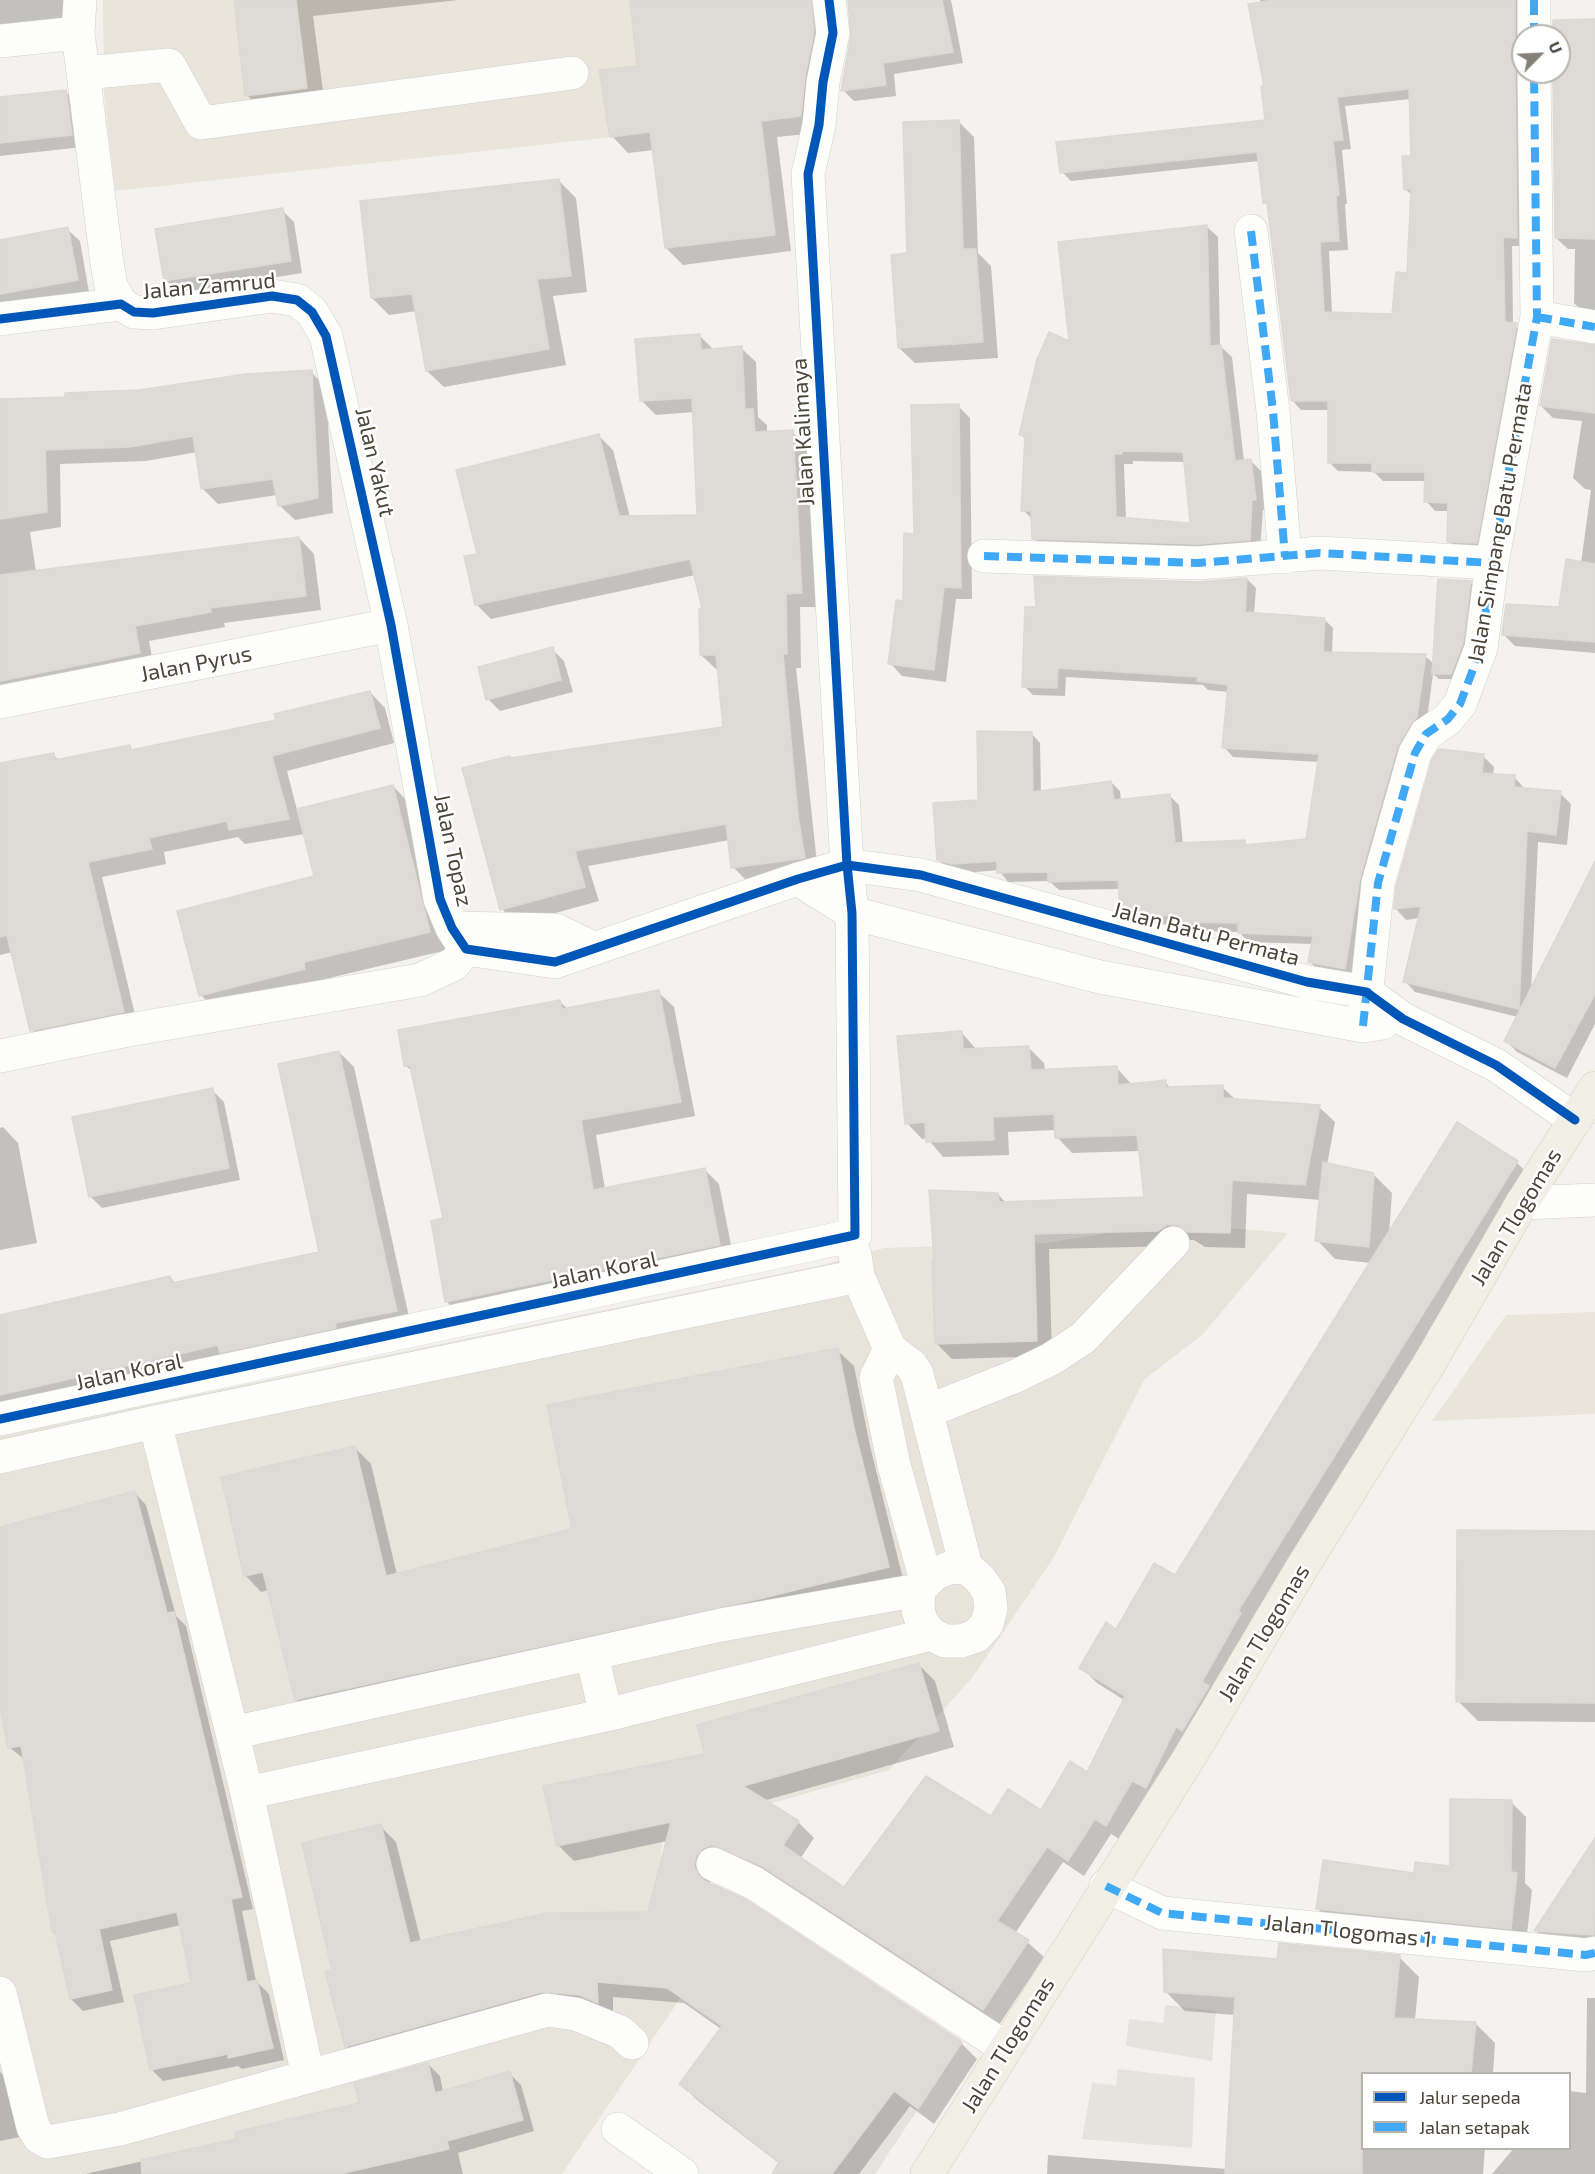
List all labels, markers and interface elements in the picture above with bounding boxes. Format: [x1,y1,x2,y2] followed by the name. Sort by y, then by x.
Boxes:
[1511,24,1571,84] north arrow
[1545,38,1567,56] text: U
[141,267,277,305] street label: Jalan Zamrud
[786,357,820,507] street label: Jalan Kalimaya
[1462,381,1538,665] street label: Jalan Simpang Batu Permata
[350,405,400,519] street label: Jalan Yakut
[138,640,254,688] street label: Jalan Pyrus
[428,791,478,909] street label: Jalan Topaz
[1110,896,1302,972] street label: Jalan Batu Permata
[1465,1144,1567,1290] street label: Jalan Tlogomas
[548,1246,660,1294] street label: Jalan Koral
[73,1348,185,1396] street label: Jalan Koral
[1213,1560,1315,1706] street label: Jalan Tlogomas
[1263,1909,1433,1953] street label: Jalan Tlogomas 1
[956,1972,1060,2118] street label: Jalan Tlogomas
[1361,2072,1571,2150] legend
[1419,2086,1521,2108] text: Jalur sepeda
[1419,2116,1530,2138] text: Jalan setapak

